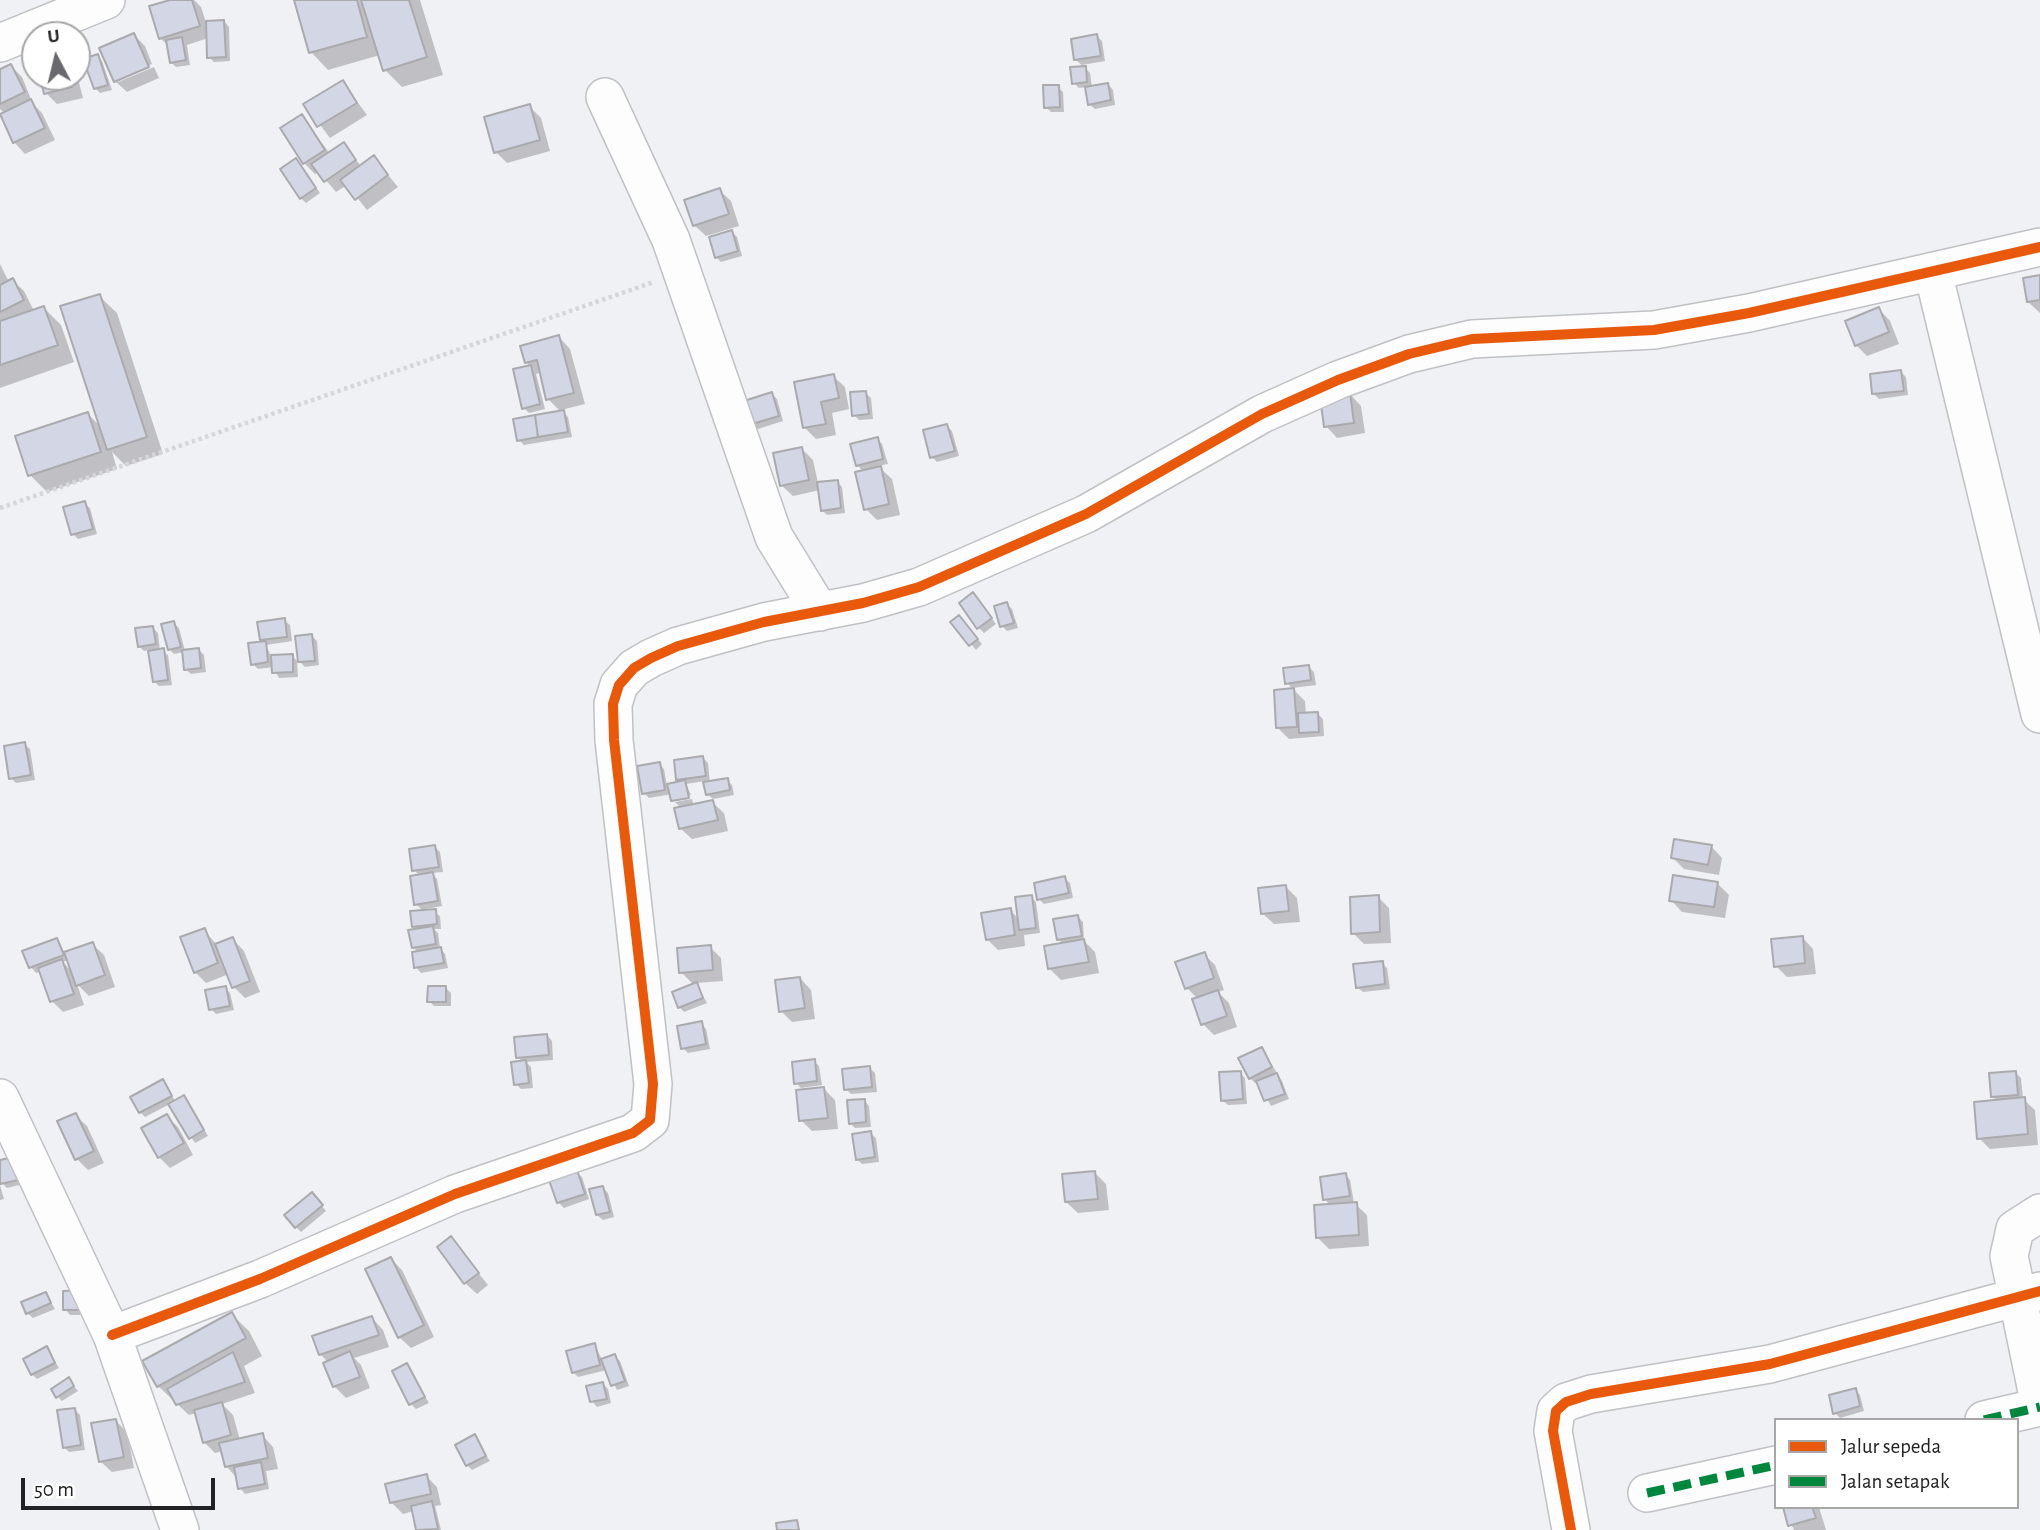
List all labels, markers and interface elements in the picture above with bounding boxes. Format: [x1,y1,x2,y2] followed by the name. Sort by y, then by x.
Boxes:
[21,21,91,91] north arrow
[46,26,61,47] text: U
[1774,1418,2019,1509] legend
[1841,1436,1941,1457] text: Jalur sepeda
[24,1464,219,1508] scale bar
[1841,1471,1950,1492] text: Jalan setapak
[34,1479,74,1500] text: 50 m

